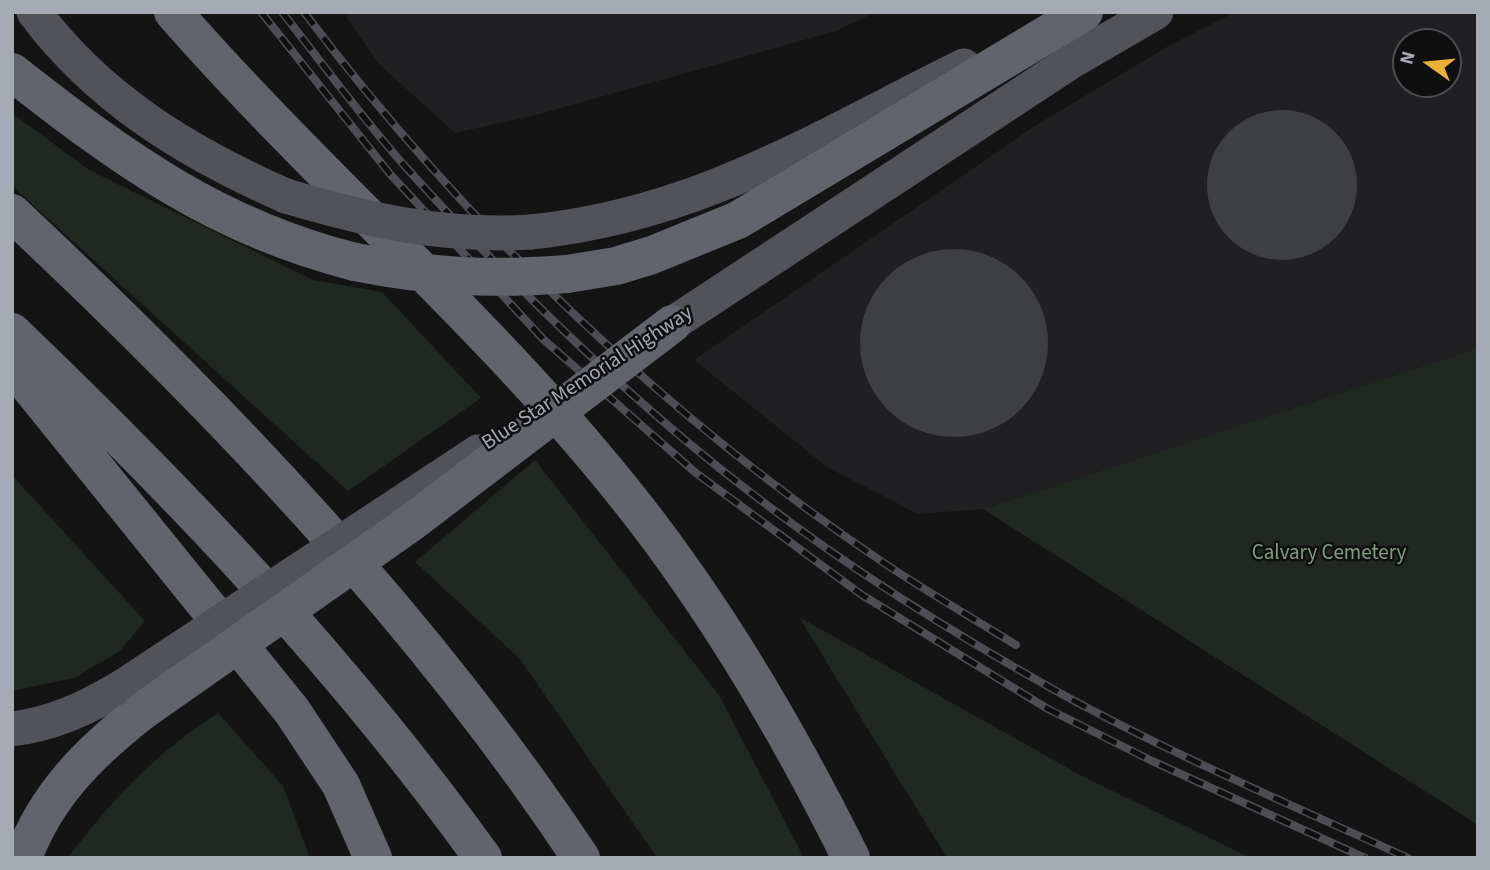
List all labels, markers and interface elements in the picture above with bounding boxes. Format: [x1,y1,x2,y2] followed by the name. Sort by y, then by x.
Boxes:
[1392,28,1462,98] north arrow
[1393,48,1423,68] text: N
[478,301,698,457] street label: Blue Star Memorial Highway
[1252,541,1406,567] park label: Calvary Cemetery

